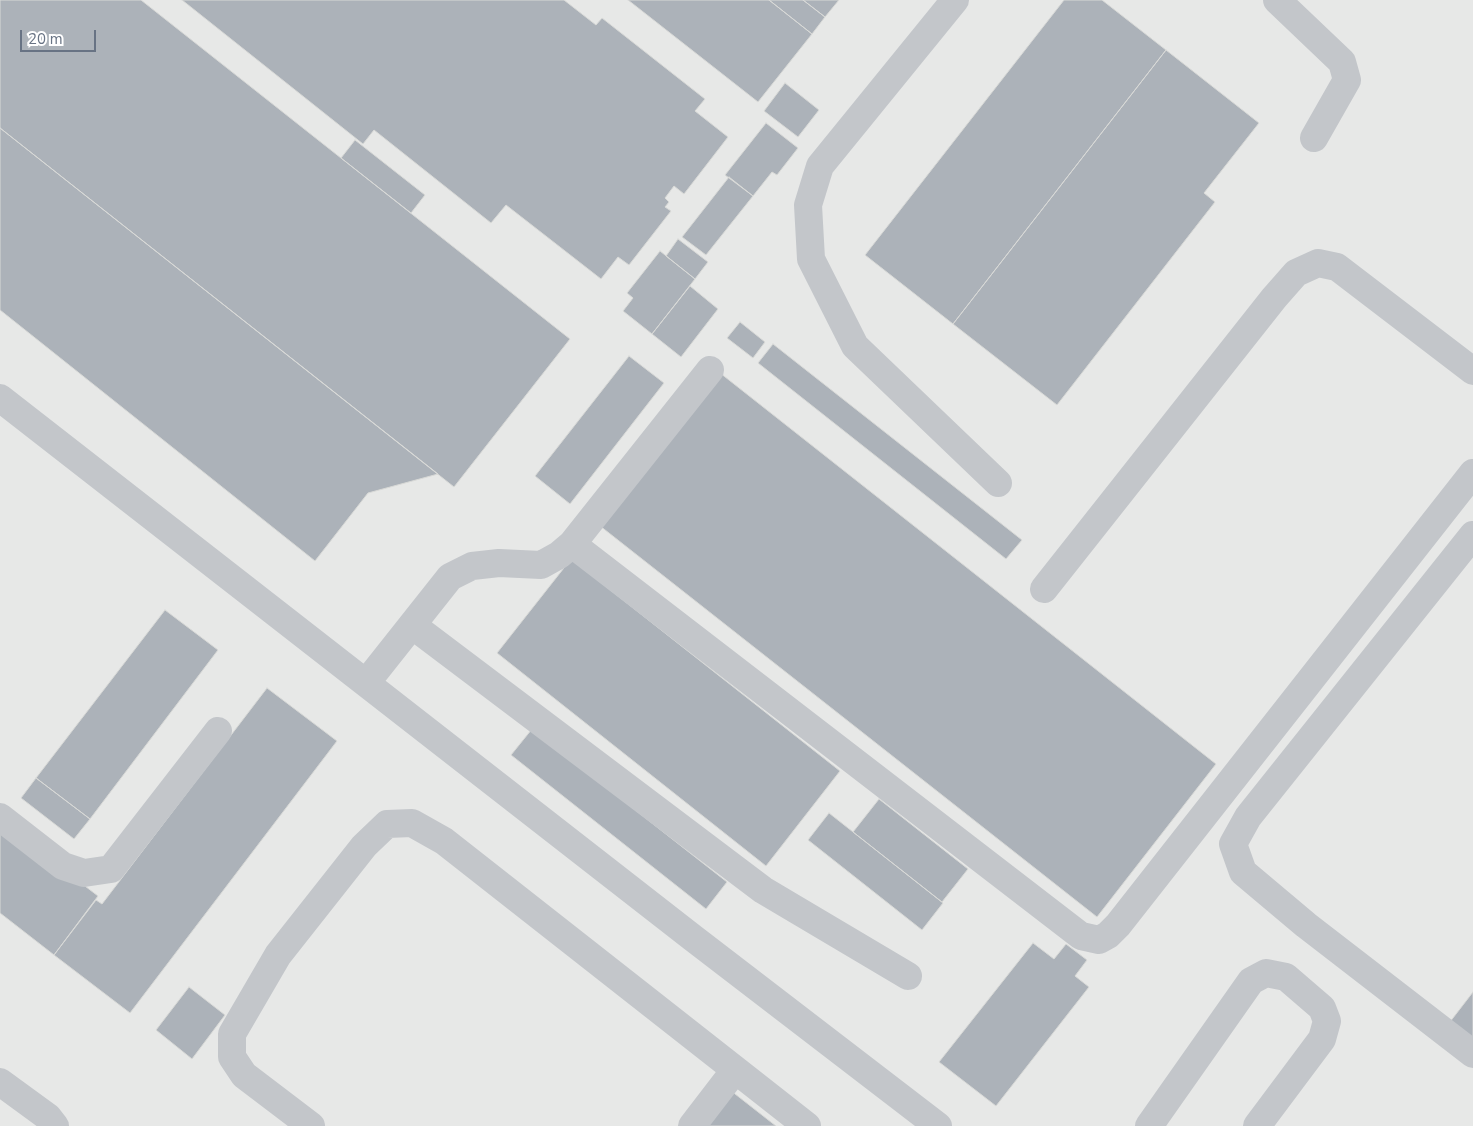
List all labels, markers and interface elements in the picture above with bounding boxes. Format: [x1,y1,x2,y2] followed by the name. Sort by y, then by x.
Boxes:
[22,20,99,52] scale bar
[28,29,63,49] text: 20 m

